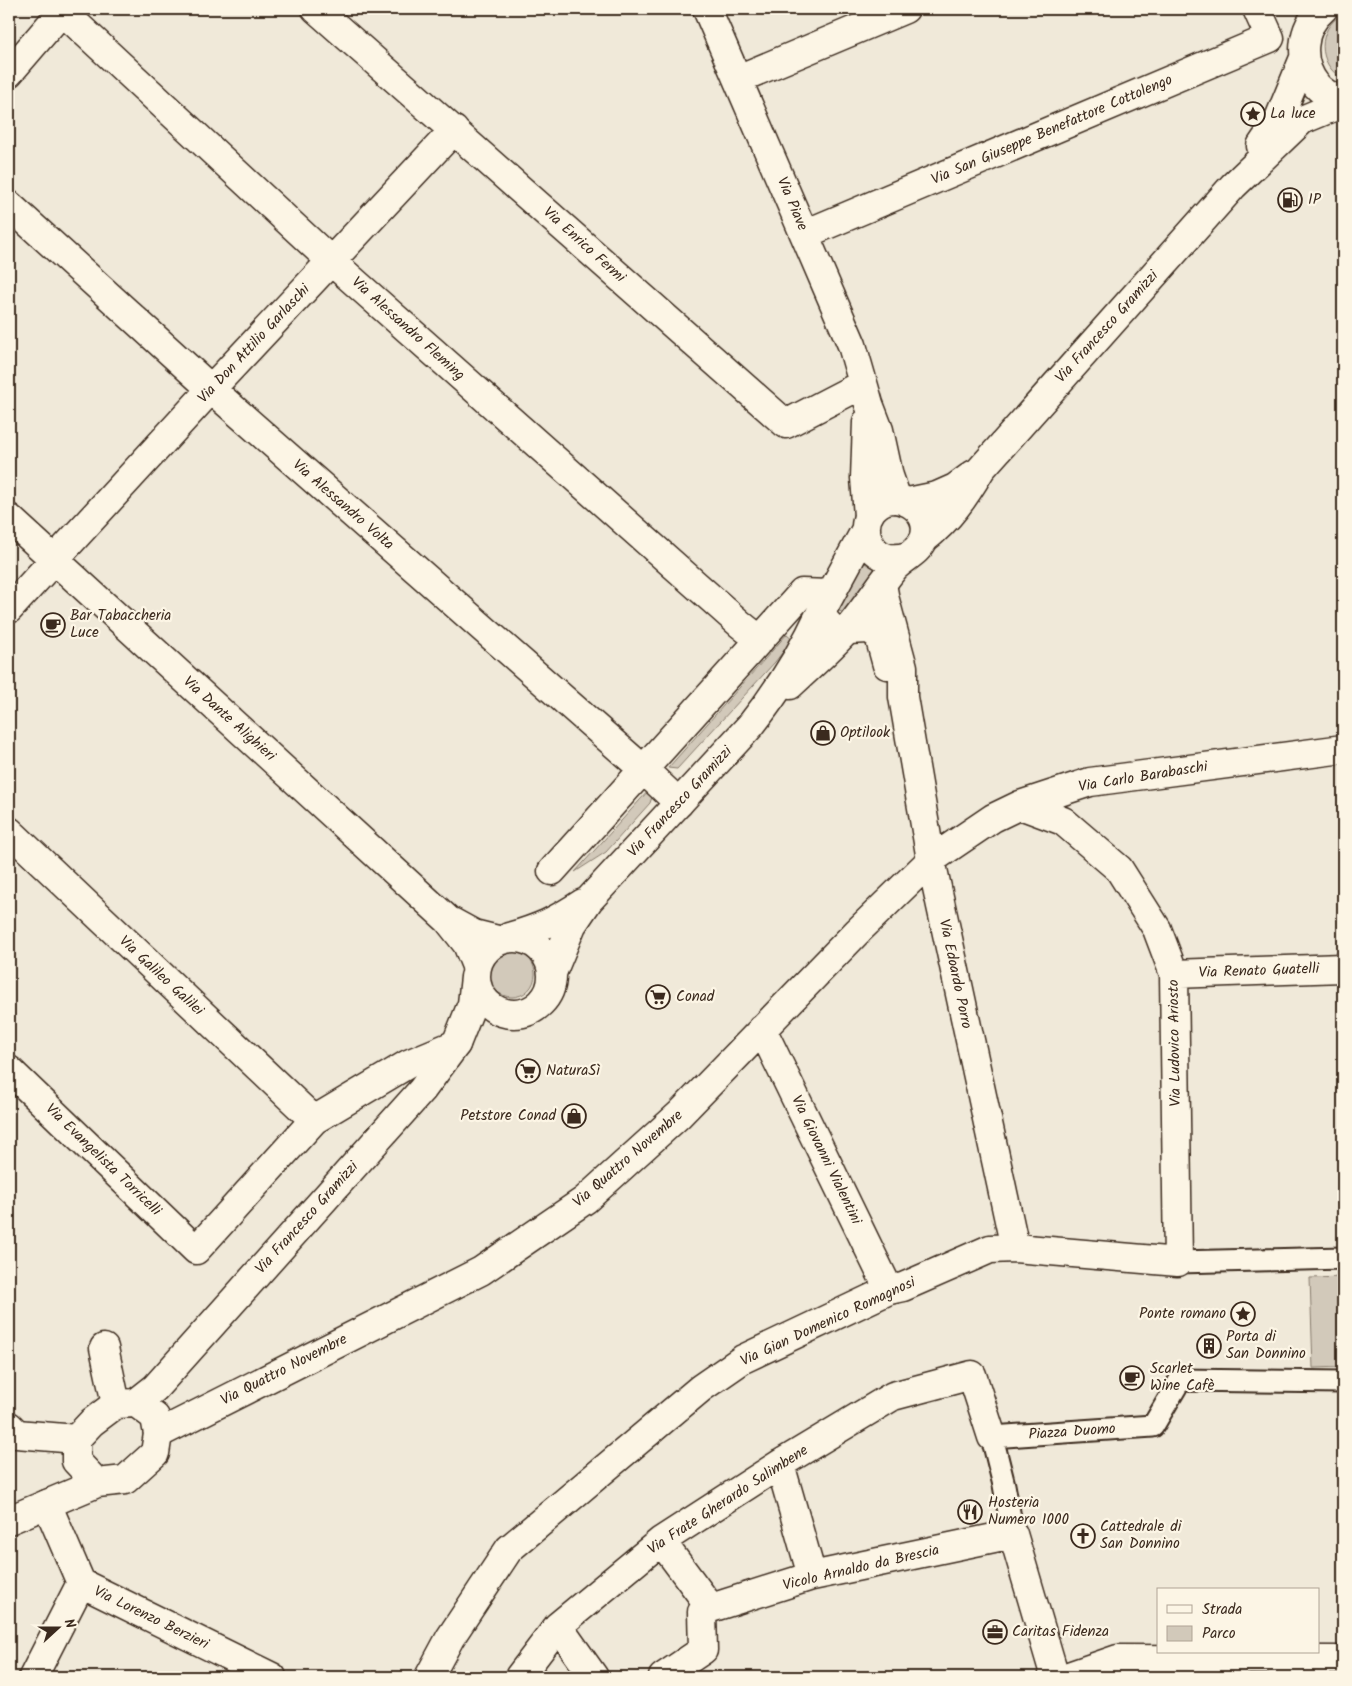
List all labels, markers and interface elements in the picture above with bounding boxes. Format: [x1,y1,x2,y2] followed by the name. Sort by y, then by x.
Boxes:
[928,68,1177,192] street label: Via San Giuseppe Benefattore Cottolengo
[1240,101,1266,127] place icon: La luce
[1270,102,1316,126] place label: La luce
[770,173,814,235] street label: Via Piave
[1277,187,1303,213] fuel station icon: IP
[1308,188,1322,212] place label: IP
[537,201,632,290] street label: Via Enrico Fermi
[1050,264,1165,389] street label: Via Francesco Gramizzi
[346,271,470,387] street label: Via Alessandro Fleming
[192,278,317,409] street label: Via Don Attilio Garlaschi
[287,454,399,556] street label: Via Alessandro Volta
[70,604,171,645] place label: Bar Tabaccheria Luce
[40,612,66,638] cafe icon: Bar Tabaccheria Luce
[177,671,282,768] street label: Via Dante Alighieri
[810,720,836,746] shop icon: Optilook
[840,721,891,745] place label: Optilook
[622,740,739,863] street label: Via Francesco Gramizzi
[1077,755,1211,799] street label: Via Carlo Barabaschi
[932,917,978,1031] street label: Via Edoardo Porro
[113,930,210,1023] street label: Via Galileo Galilei
[1198,957,1321,985] street label: Via Renato Guatelli
[1162,979,1188,1107] street label: Via Ludovico Ariosto
[645,984,671,1010] supermarket icon: Conad
[676,985,715,1009] place label: Conad
[515,1058,541,1084] supermarket icon: NaturaSì
[546,1059,600,1083] place label: NaturaSì
[784,1091,868,1230] street label: Via Giovanni Vialentini
[39,1098,168,1223] street label: Via Evangelista Torricelli
[561,1103,587,1129] shop icon: Petstore Conad
[460,1104,557,1128] place label: Petstore Conad
[568,1104,689,1214] street label: Via Quattro Novembre
[250,1155,365,1280] street label: Via Francesco Gramizzi
[736,1270,921,1373] street label: Via Gian Domenico Romagnosi
[1230,1301,1256,1327] place icon: Ponte romano
[1139,1302,1226,1326] place label: Ponte romano
[1226,1325,1306,1366] place label: Porta di San Donnino
[216,1328,352,1412] street label: Via Quattro Novembre
[1196,1333,1222,1359] building icon: Porta di San Donnino
[1150,1357,1215,1398] place label: Scarlet Wine Cafè
[1119,1365,1145,1391] cafe icon: Scarlet Wine Cafè
[1028,1417,1117,1447] street label: Piazza Duomo
[643,1439,813,1561] street label: Via Frate Gherardo Salimbene
[988,1491,1070,1532] place label: Hosteria Numero 1000
[957,1499,983,1525] restaurant icon: Hosteria Numero 1000
[1100,1515,1183,1556] place label: Cattedrale di San Donnino
[1070,1523,1096,1549] church icon: Cattedrale di San Donnino
[780,1538,942,1598] street label: Vicolo Arnaldo da Brescia
[89,1580,214,1657] street label: Via Lorenzo Berzieri
[1157,1588,1320,1654] legend
[1202,1598,1242,1622] text: Strada
[32,1604,82,1654] north arrow
[57,1616,81,1632] text: N
[982,1619,1008,1645] office icon: Caritas Fidenza
[1012,1620,1109,1644] place label: Caritas Fidenza
[1202,1622,1236,1646] text: Parco

